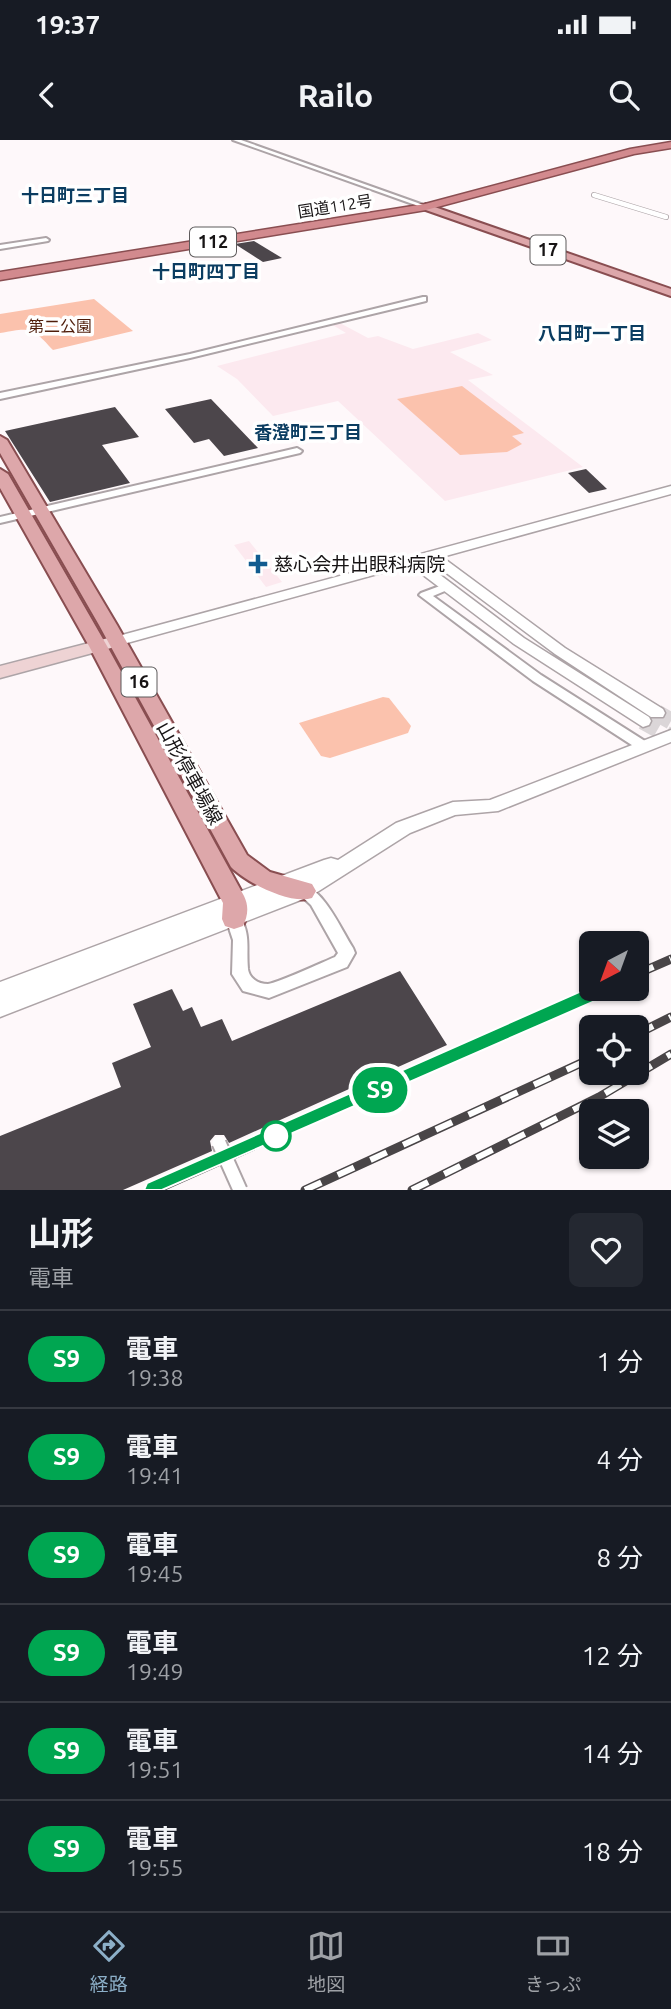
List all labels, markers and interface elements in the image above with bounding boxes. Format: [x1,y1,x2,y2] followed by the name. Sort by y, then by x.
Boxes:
[35,10,100,39] text: 19:37
[28,76,66,114] icon: back
[605,76,643,114] icon: search
[298,77,373,113] text: Railo
[21,185,129,205] district label: 十日町三丁目
[297,191,373,221] street label: 国道112号
[190,228,236,256] road number: 112
[530,236,566,264] road number: 17
[152,261,260,281] district label: 十日町四丁目
[28,317,92,335] park label: 第二公園
[538,323,646,343] district label: 八日町一丁目
[254,422,362,442] district label: 香澄町三丁目
[274,553,445,575] place label: 慈心会井出眼科病院
[248,554,268,574] marker: 慈心会井出眼科病院
[122,668,156,696] road number: 16
[153,718,227,828] street label: 山形停車場線
[579,931,649,1001] north arrow
[579,931,649,1169] map controls
[579,1015,649,1085] button: locate
[348,1067,412,1113] line badge: S9
[366,1076,394,1103] text: S9
[579,1099,649,1169] button: layers
[261,1121,291,1151] unlabelled marker
[569,1213,643,1287] button: heart
[28,1214,94,1251] text: 山形
[28,1265,74,1290] text: 電車
[126,1334,178,1363] text: 電車
[53,1345,80,1372] text: S9
[596,1347,643,1376] text: 1 分
[126,1365,184,1390] text: 19:38
[126,1432,178,1461] text: 電車
[53,1443,80,1470] text: S9
[596,1445,643,1474] text: 4 分
[126,1463,184,1488] text: 19:41
[126,1530,178,1559] text: 電車
[53,1541,80,1568] text: S9
[596,1543,643,1572] text: 8 分
[126,1561,184,1586] text: 19:45
[126,1628,178,1657] text: 電車
[53,1639,80,1666] text: S9
[582,1641,643,1670] text: 12 分
[126,1659,184,1684] text: 19:49
[126,1726,178,1755] text: 電車
[53,1737,80,1764] text: S9
[582,1739,643,1768] text: 14 分
[126,1757,184,1782] text: 19:51
[126,1824,178,1853] text: 電車
[53,1835,80,1862] text: S9
[582,1837,643,1866] text: 18 分
[126,1855,184,1880] text: 19:55
[90,1927,128,1996] tab: 経路
[307,1927,345,1996] tab: 地図
[525,1927,581,1996] tab: きっぷ

